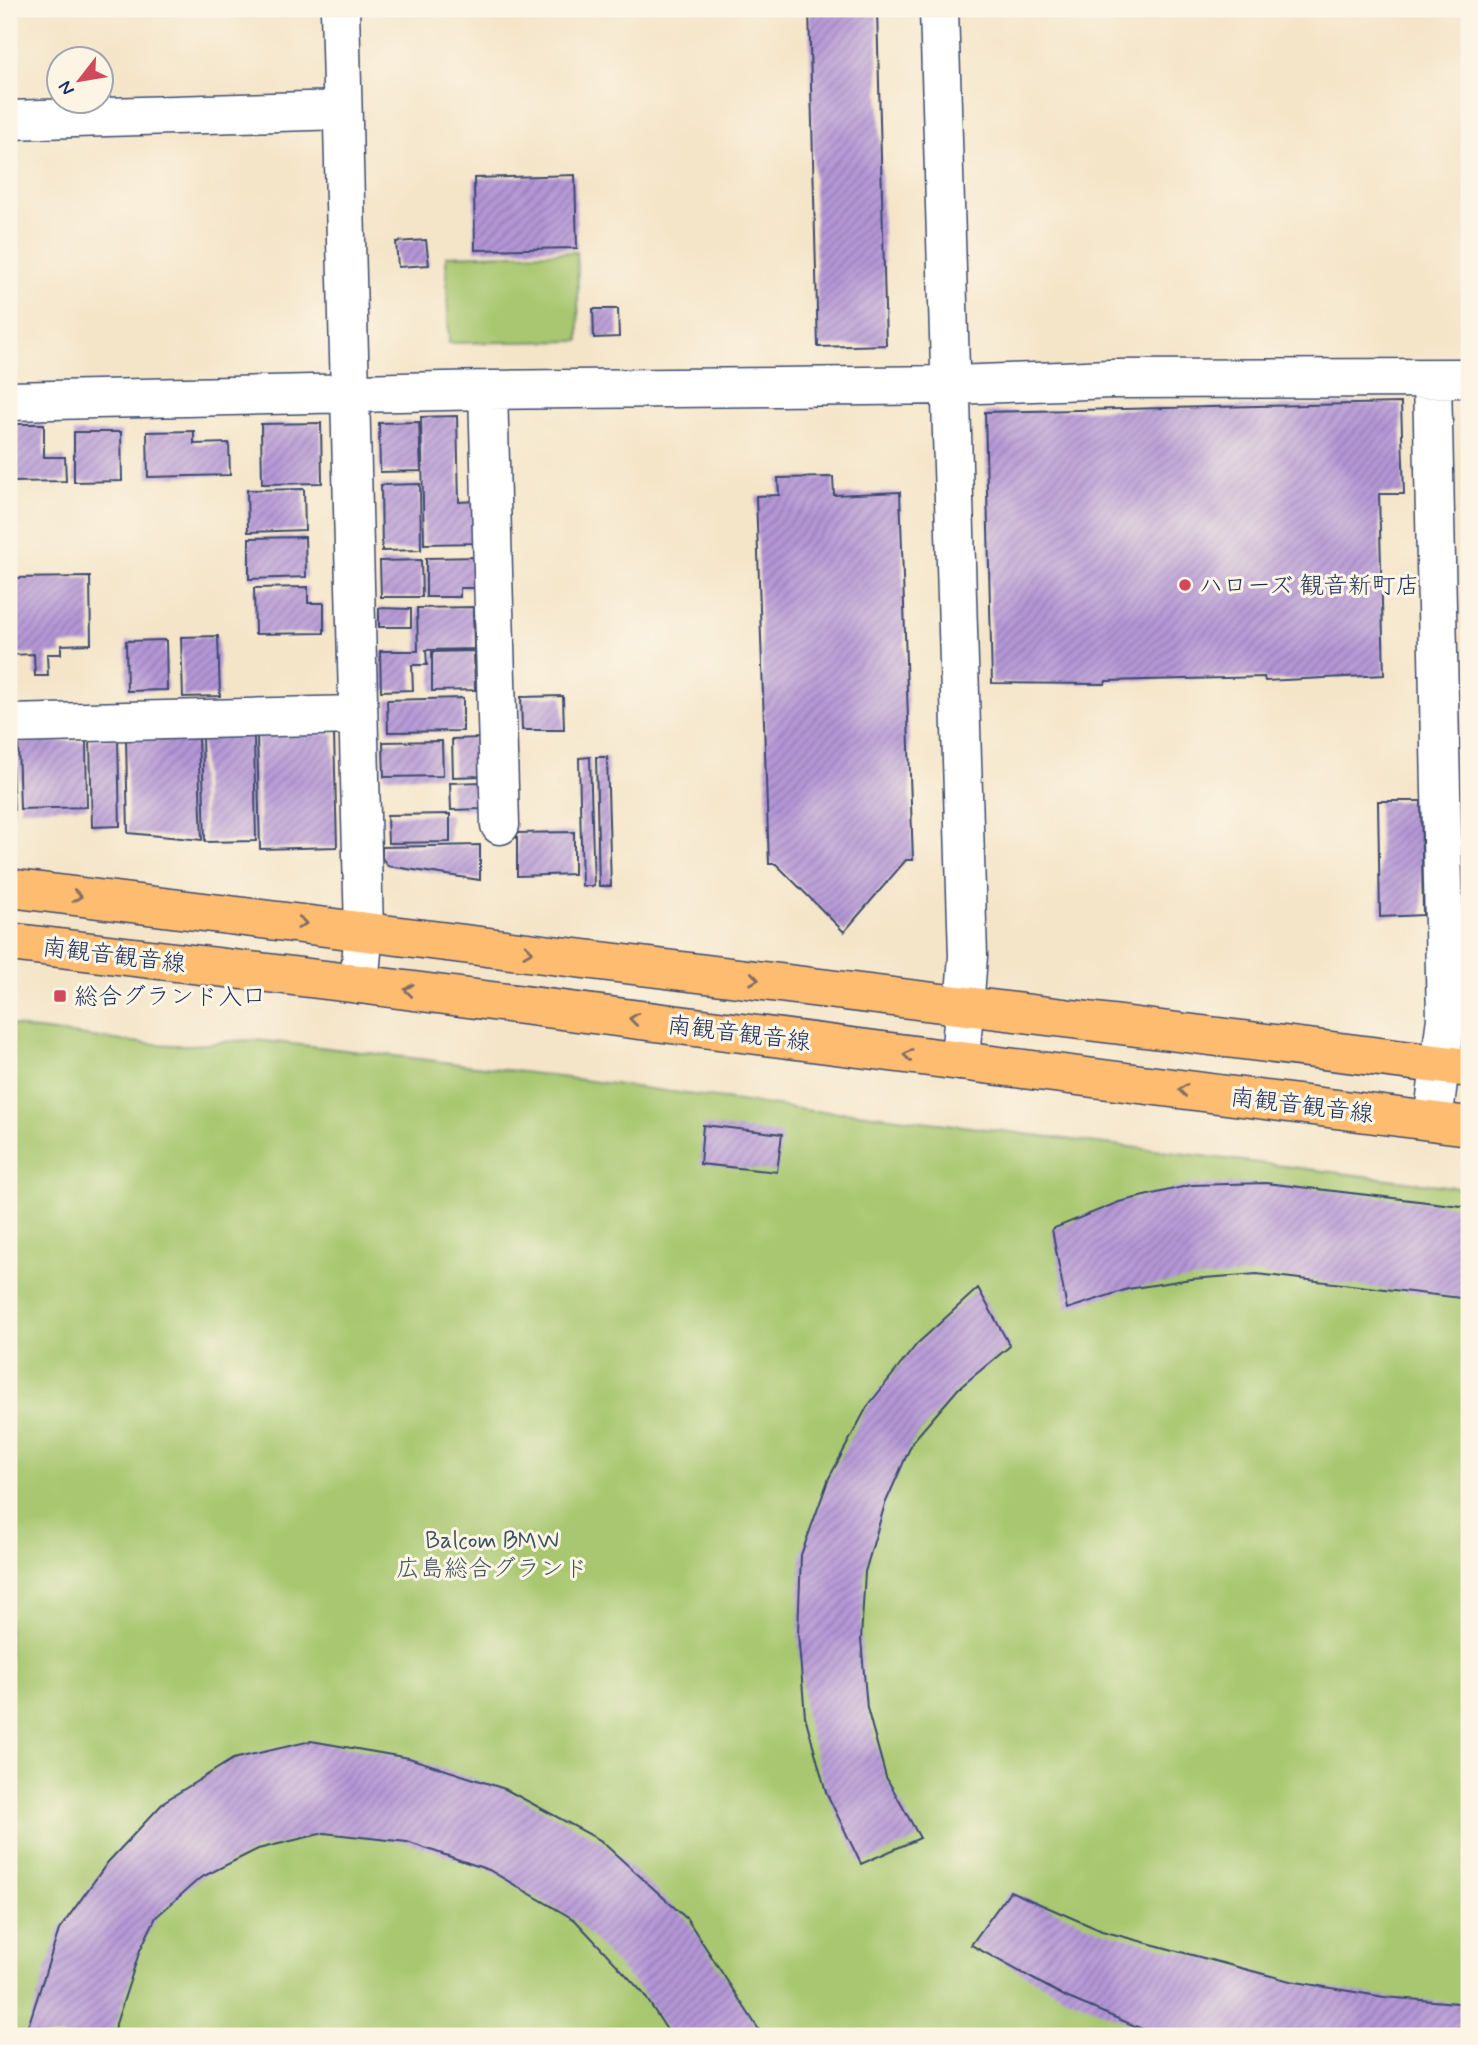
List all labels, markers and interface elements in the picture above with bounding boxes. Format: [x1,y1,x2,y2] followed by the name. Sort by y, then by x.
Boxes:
[46,46,116,116] north arrow
[53,76,81,100] text: N
[1199,571,1420,602] place label: ハローズ 観音新町店
[1177,577,1193,593] marker: ハローズ 観音新町店
[71,889,82,904] one-way arrow
[297,916,308,931] one-way arrow
[40,932,187,981] street label: 南観音観音線
[522,944,534,959] one-way arrow
[748,972,760,987] one-way arrow
[74,982,266,1013] place label: 総合グランド入口
[403,983,414,998] one-way arrow
[52,988,68,1004] marker: 総合グランド入口
[665,1010,812,1059] street label: 南観音観音線
[628,1012,640,1027] one-way arrow
[903,1047,914,1062] one-way arrow
[1177,1082,1189,1097] one-way arrow
[1228,1082,1375,1131] street label: 南観音観音線
[396,1526,588,1585] park label: Balcom BMW 広島総合グランド

